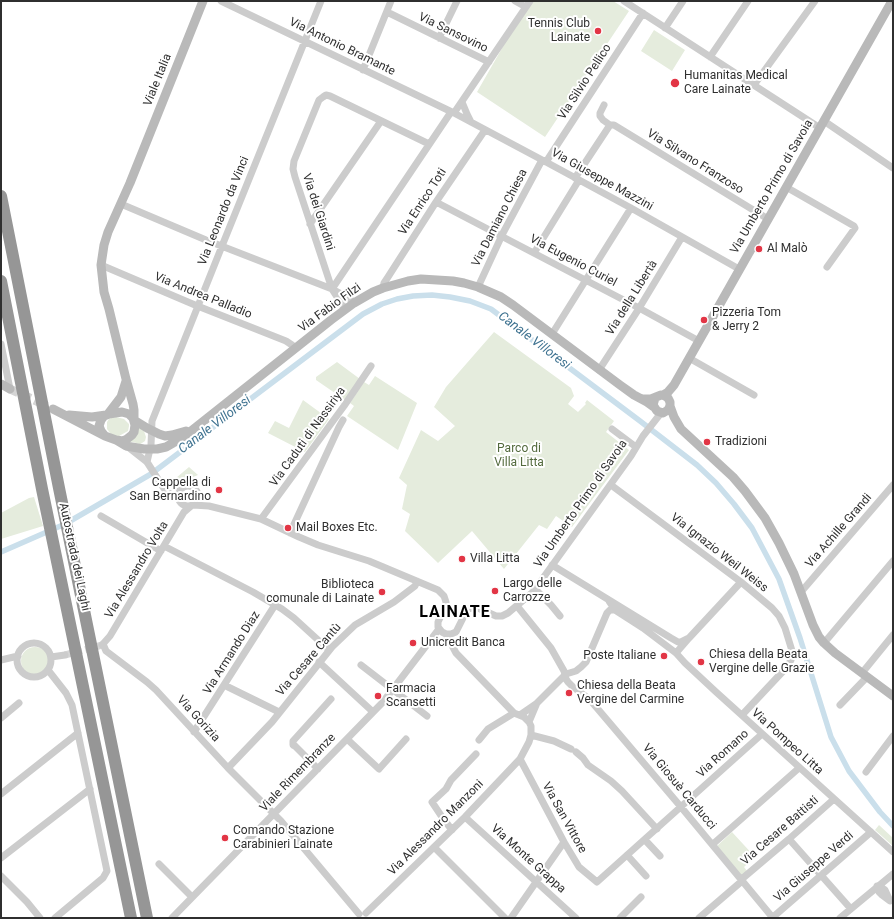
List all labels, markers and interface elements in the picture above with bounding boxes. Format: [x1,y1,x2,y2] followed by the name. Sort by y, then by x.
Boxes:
[416,10,490,56] street label: Via Sansovino
[287,15,397,79] street label: Via Antonio Bramante
[528,17,590,45] place label: Tennis Club Lainate
[593,26,603,36] marker: Tennis Club Lainate
[555,41,615,123] street label: Via Silvio Pellico
[141,52,175,108] street label: Viale Italia
[684,69,788,97] place label: Humanitas Medical Care Lainate
[669,77,681,89] marker: Humanitas Medical Care Lainate
[728,117,816,257] street label: Via Umberto Primo di Savoia
[644,127,746,197] street label: Via Silvano Franzoso
[548,146,656,214] street label: Via Giuseppe Mazzini
[196,154,252,268] street label: Via Leonardo da Vinci
[396,166,450,238] street label: Via Enrico Toti
[469,167,531,269] street label: Via Damiano Chiesa
[299,172,337,252] street label: Via dei Giardini
[527,232,619,290] street label: Via Eugenio Curiel
[767,242,807,256] place label: Al Malò
[754,244,764,254] marker: Al Malò
[603,258,661,338] street label: Via della Libertà
[152,270,254,322] street label: Via Andrea Palladio
[296,280,364,336] street label: Via Fabio Filzi
[712,306,781,334] place label: Pizzeria Tom & Jerry 2
[495,309,573,373] water label: Canale Villoresi
[699,315,709,325] marker: Pizzeria Tom & Jerry 2
[267,384,349,490] street label: Via Caduti di Nassiriya
[176,393,254,457] water label: Canale Villoresi
[715,435,767,449] place label: Tradizioni
[531,437,631,571] street label: Via Umberto Primo di Savoia
[702,437,712,447] marker: Tradizioni
[494,442,544,470] park label: Parco di Villa Litta
[130,476,211,504] place label: Cappella di San Bernardino
[214,485,224,495] marker: Cappella di San Bernardino
[803,491,875,571] street label: Via Achille Grandi
[56,502,92,612] street label: Autostrada dei Laghi
[667,510,771,596] street label: Via Ignazio Weil Weiss
[102,519,172,621] street label: Via Alessandro Volta
[296,521,378,535] place label: Mail Boxes Etc.
[283,523,293,533] marker: Mail Boxes Etc.
[470,552,520,566] place label: Villa Litta
[457,554,467,564] marker: Villa Litta
[503,577,562,605] place label: Largo delle Carrozze
[266,578,374,606] place label: Biblioteca comunale di Lainate
[490,586,500,596] marker: Largo delle Carrozze
[377,587,387,597] marker: Biblioteca comunale di Lainate
[419,603,491,623] district label: LAINATE
[201,609,263,697] street label: Via Armando Diaz
[273,621,345,699] street label: Via Cesare Cantù
[421,636,505,650] place label: Unicredit Banca
[408,638,418,648] marker: Unicredit Banca
[709,648,814,676] place label: Chiesa della Beata Vergine delle Grazie
[583,649,656,663] place label: Poste Italiane
[659,651,669,661] marker: Poste Italiane
[696,657,706,667] marker: Chiesa della Beata Vergine delle Grazie
[577,679,684,707] place label: Chiesa della Beata Vergine del Carmine
[386,682,436,710] place label: Farmacia Scansetti
[564,688,574,698] marker: Chiesa della Beata Vergine del Carmine
[373,691,383,701] marker: Farmacia Scansetti
[173,693,223,745] street label: Via Gorizia
[748,706,826,778] street label: Via Pompeo Litta
[694,727,752,781] street label: Via Romano
[257,731,339,815] street label: Viale Rimembranze
[639,741,719,833] street label: Via Giosuè Carducci
[385,777,487,879] street label: Via Alessandro Manzoni
[539,780,589,856] street label: Via San Vittore
[738,793,822,869] street label: Via Cesare Battisti
[488,822,568,896] street label: Via Monte Grappa
[233,824,334,852] place label: Comando Stazione Carabinieri Lainate
[771,829,857,905] street label: Via Giuseppe Verdi
[220,833,230,843] marker: Comando Stazione Carabinieri Lainate

